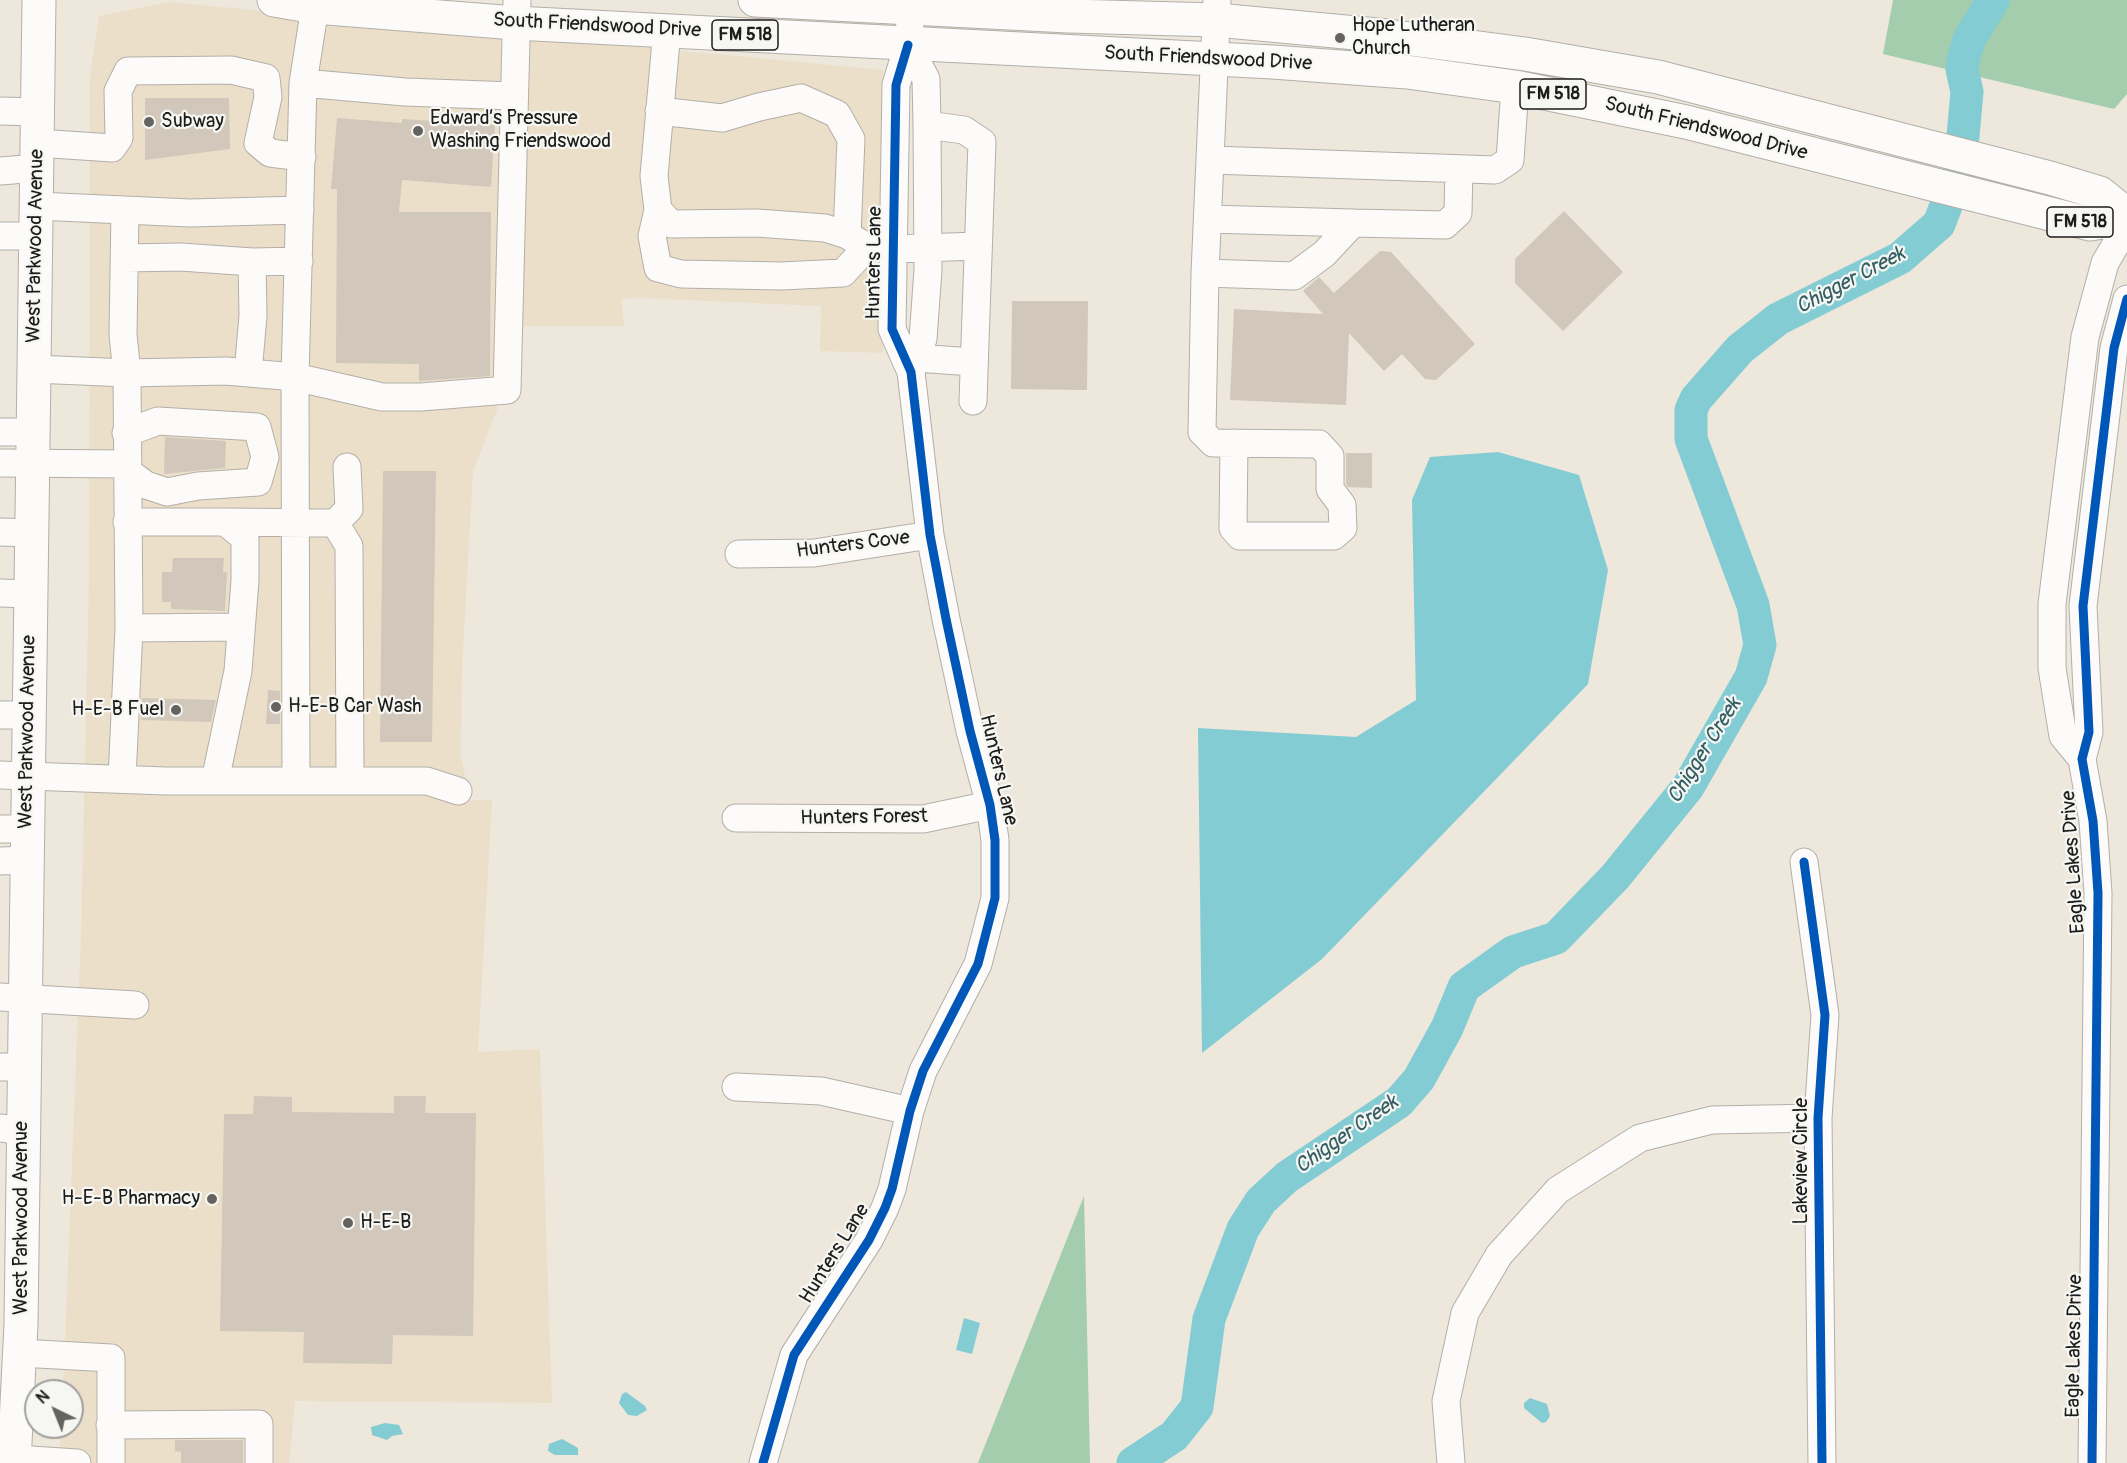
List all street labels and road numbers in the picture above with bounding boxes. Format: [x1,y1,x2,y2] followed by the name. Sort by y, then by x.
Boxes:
[492,9,702,43] street label: South Friendswood Drive
[712,20,778,50] road number: FM 518
[1103,42,1313,76] street label: South Friendswood Drive
[1520,79,1586,109] road number: FM 518
[1602,92,1810,166] street label: South Friendswood Drive
[22,149,50,343] street label: West Parkwood Avenue
[862,206,888,320] street label: Hunters Lane
[2047,207,2113,237] road number: FM 518
[795,526,911,564] street label: Hunters Cove
[14,635,42,829] street label: West Parkwood Avenue
[974,712,1022,828] street label: Hunters Lane
[2057,790,2091,934] street label: Eagle Lakes Drive
[800,805,928,831] street label: Hunters Forest
[1790,1098,1814,1224] street label: Lakeview Circle
[10,1121,34,1315] street label: West Parkwood Avenue
[795,1200,875,1308] street label: Hunters Lane
[2062,1274,2088,1418] street label: Eagle Lakes Drive

